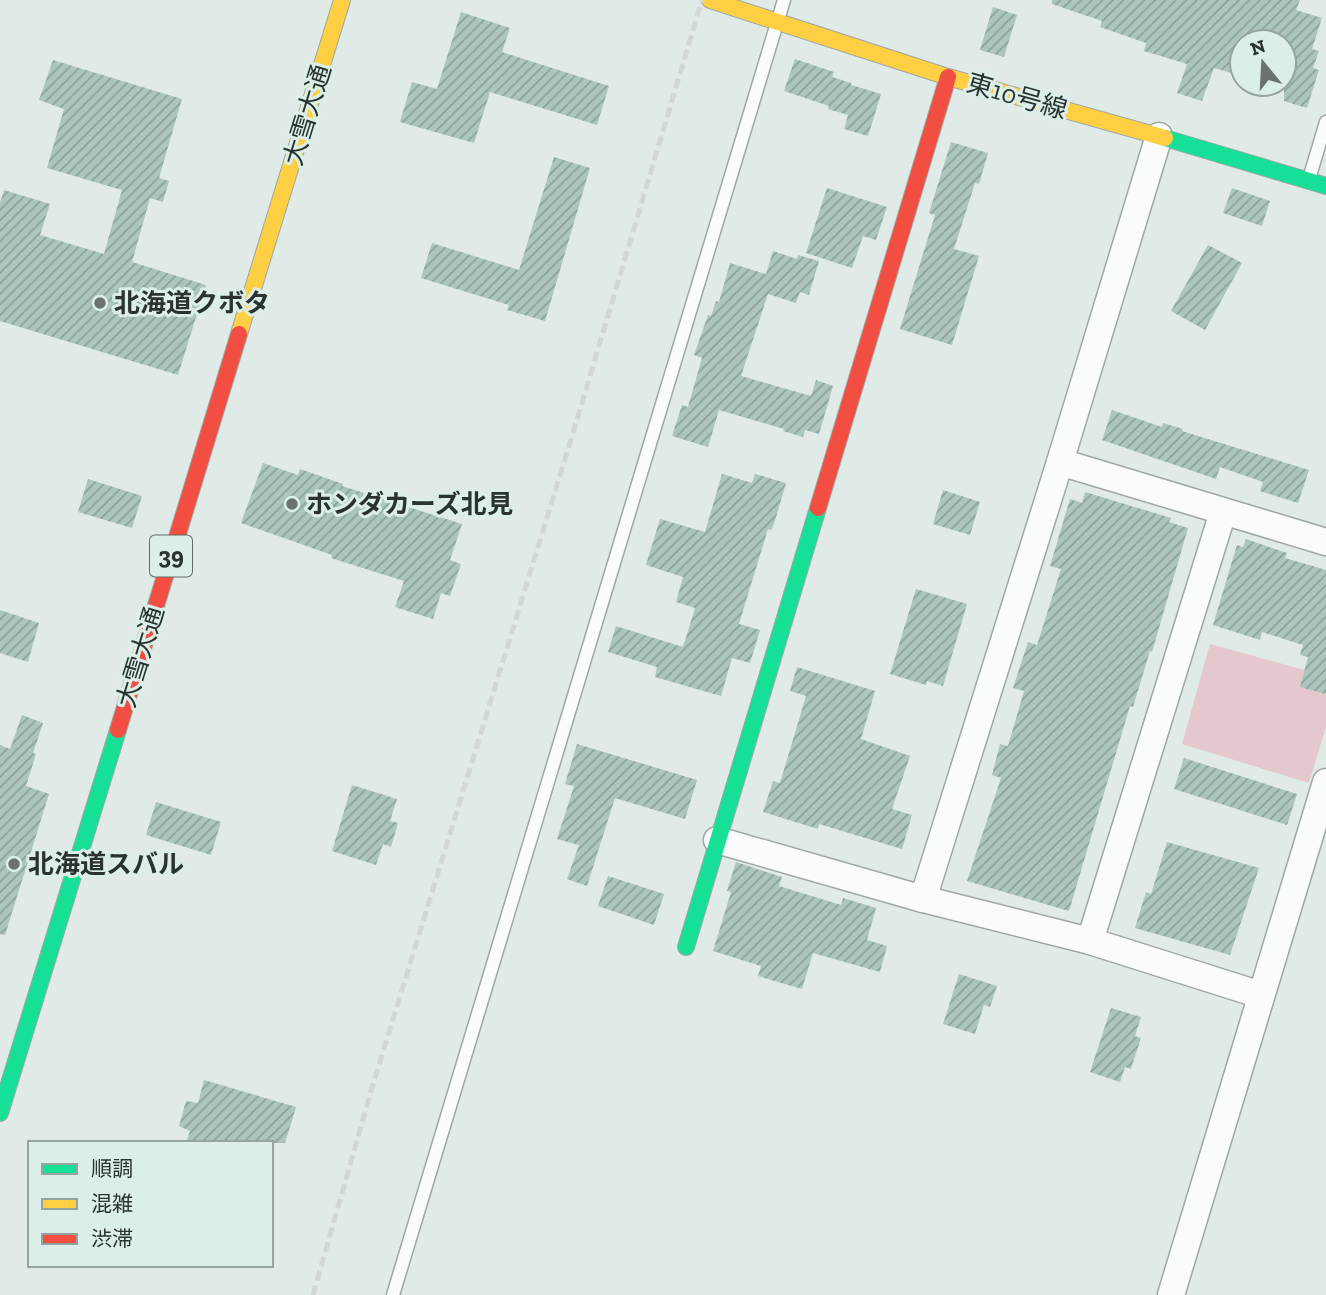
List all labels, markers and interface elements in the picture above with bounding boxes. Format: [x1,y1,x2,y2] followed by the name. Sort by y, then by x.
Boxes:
[1228,28,1298,98] north arrow
[1247,34,1268,60] text: N
[276,61,338,169] street label: 大雪大通
[963,66,1071,126] street label: 東10号線
[114,287,270,319] place label: 北海道クボタ
[92,295,108,311] marker: 北海道クボタ
[306,488,513,520] place label: ホンダカーズ北見
[284,496,300,512] marker: ホンダカーズ北見
[150,536,192,576] road number: 39
[109,603,171,711] street label: 大雪大通
[28,848,184,880] place label: 北海道スバル
[6,856,22,872] marker: 北海道スバル
[28,1141,273,1267] legend
[91,1156,133,1181] text: 順調
[91,1191,133,1216] text: 混雑
[91,1226,133,1251] text: 渋滞

